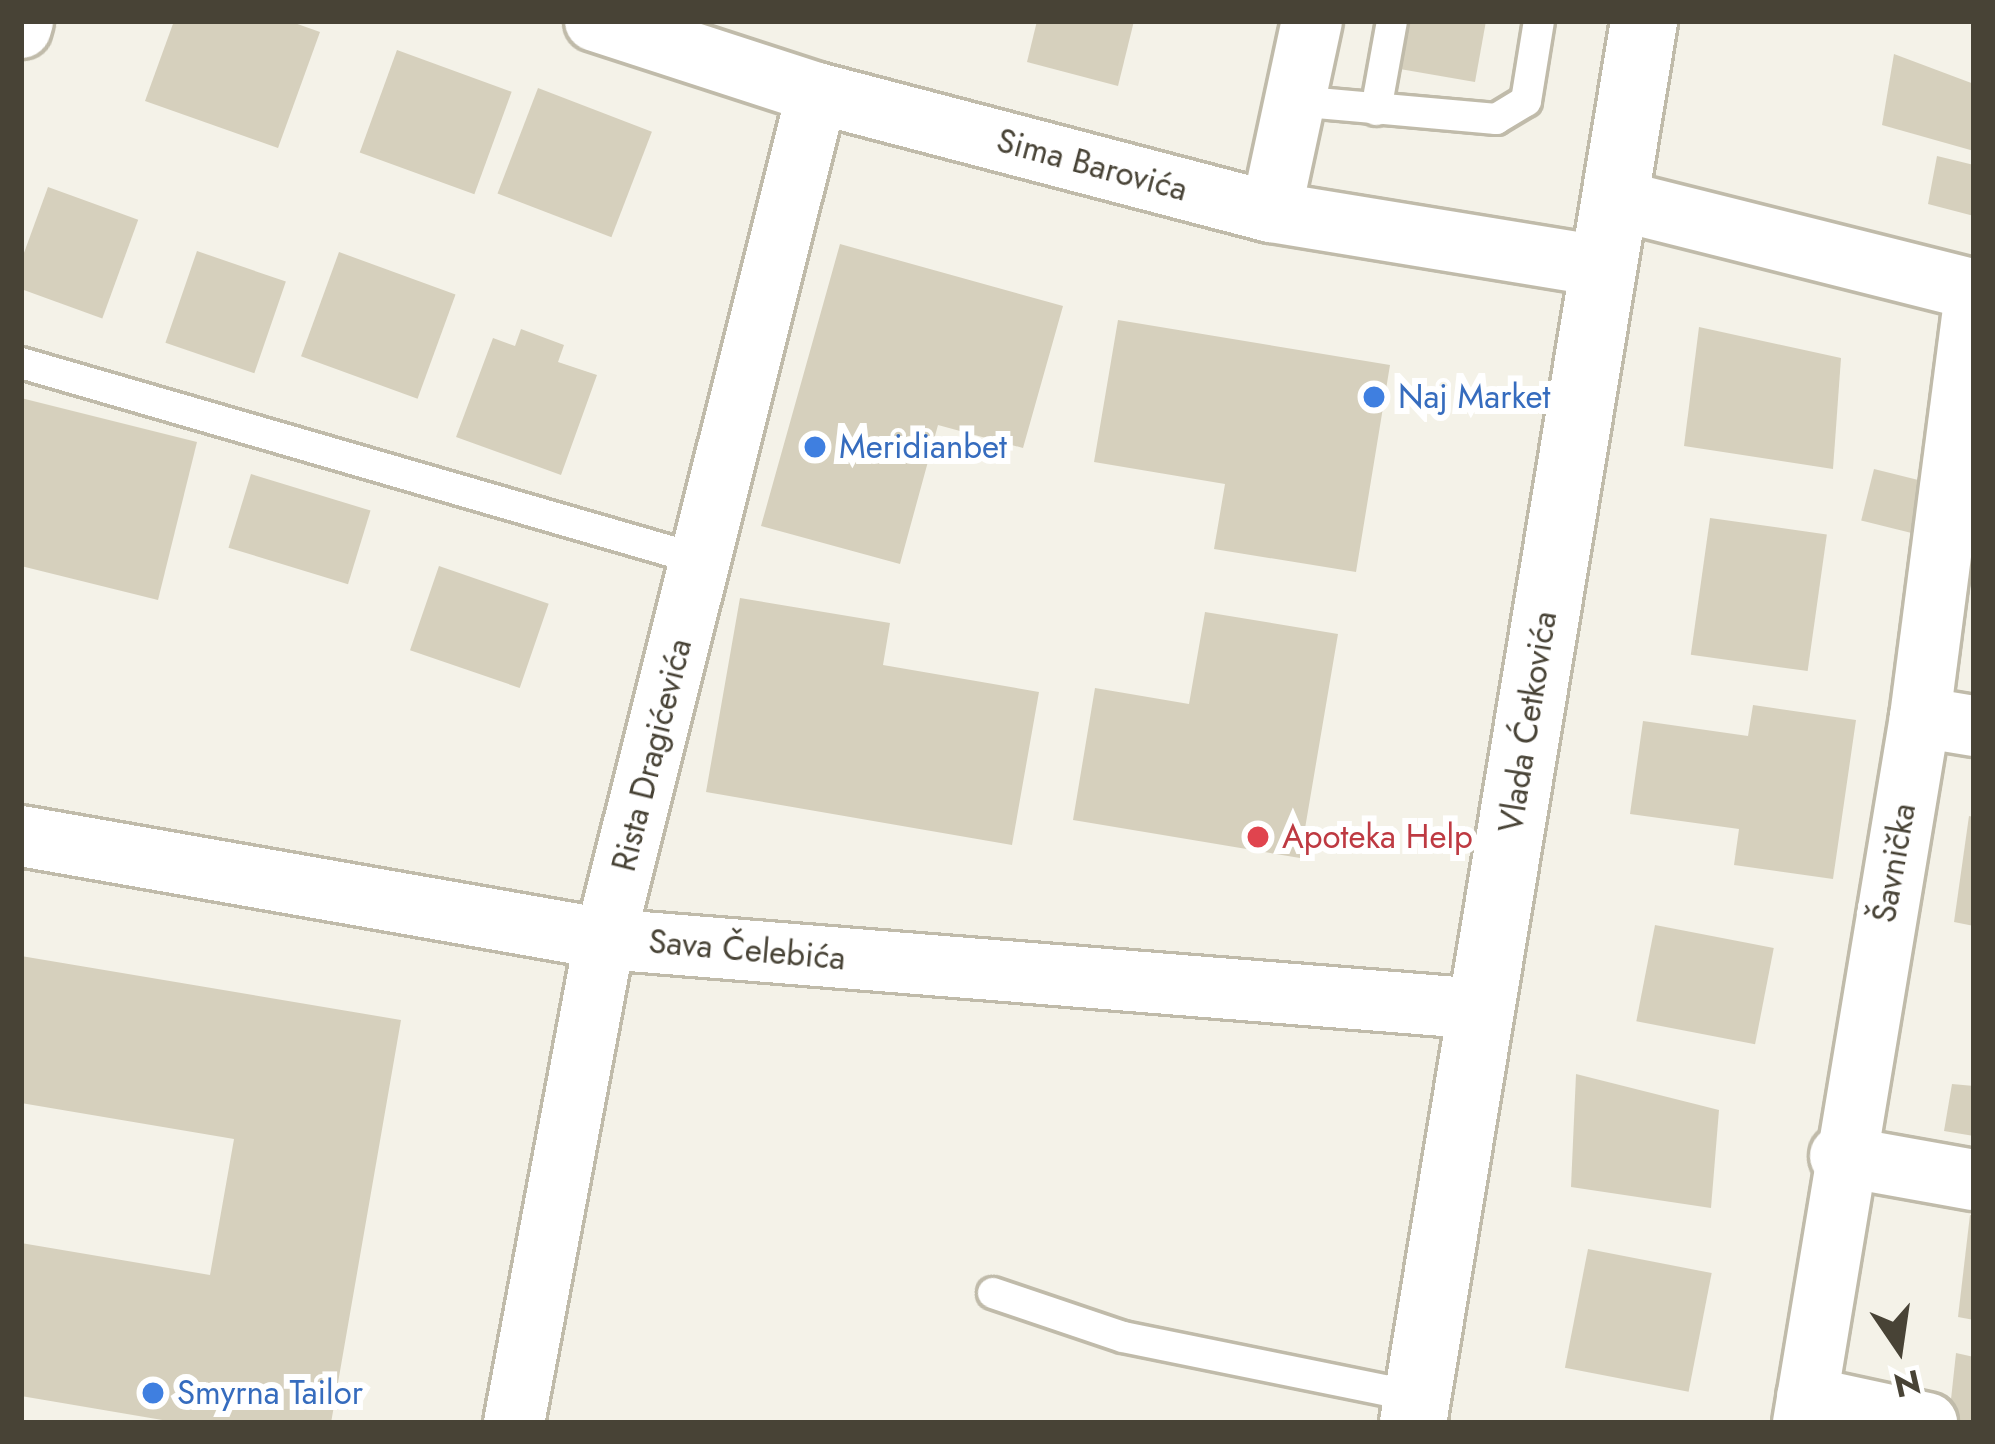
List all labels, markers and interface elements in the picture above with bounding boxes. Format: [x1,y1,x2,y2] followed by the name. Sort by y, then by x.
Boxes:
[992,121,1192,209] street label: Sima Barovića
[1398,377,1550,417] place label: Naj Market
[1361,384,1387,410] marker: Naj Market
[839,427,1007,467] place label: Meridianbet
[802,434,828,460] marker: Meridianbet
[1491,608,1565,836] street label: Vlada Ćetkovića
[604,635,700,875] street label: Rista Dragićevića
[1864,800,1924,926] street label: Šavnička
[1282,817,1473,857] place label: Apoteka Help
[1245,824,1271,850] marker: Apoteka Help
[647,922,847,978] street label: Sava Čelebića
[1839,1288,1959,1408] north arrow
[1889,1358,1925,1409] text: N
[177,1373,363,1413] place label: Smyrna Tailor
[140,1380,166,1406] marker: Smyrna Tailor

